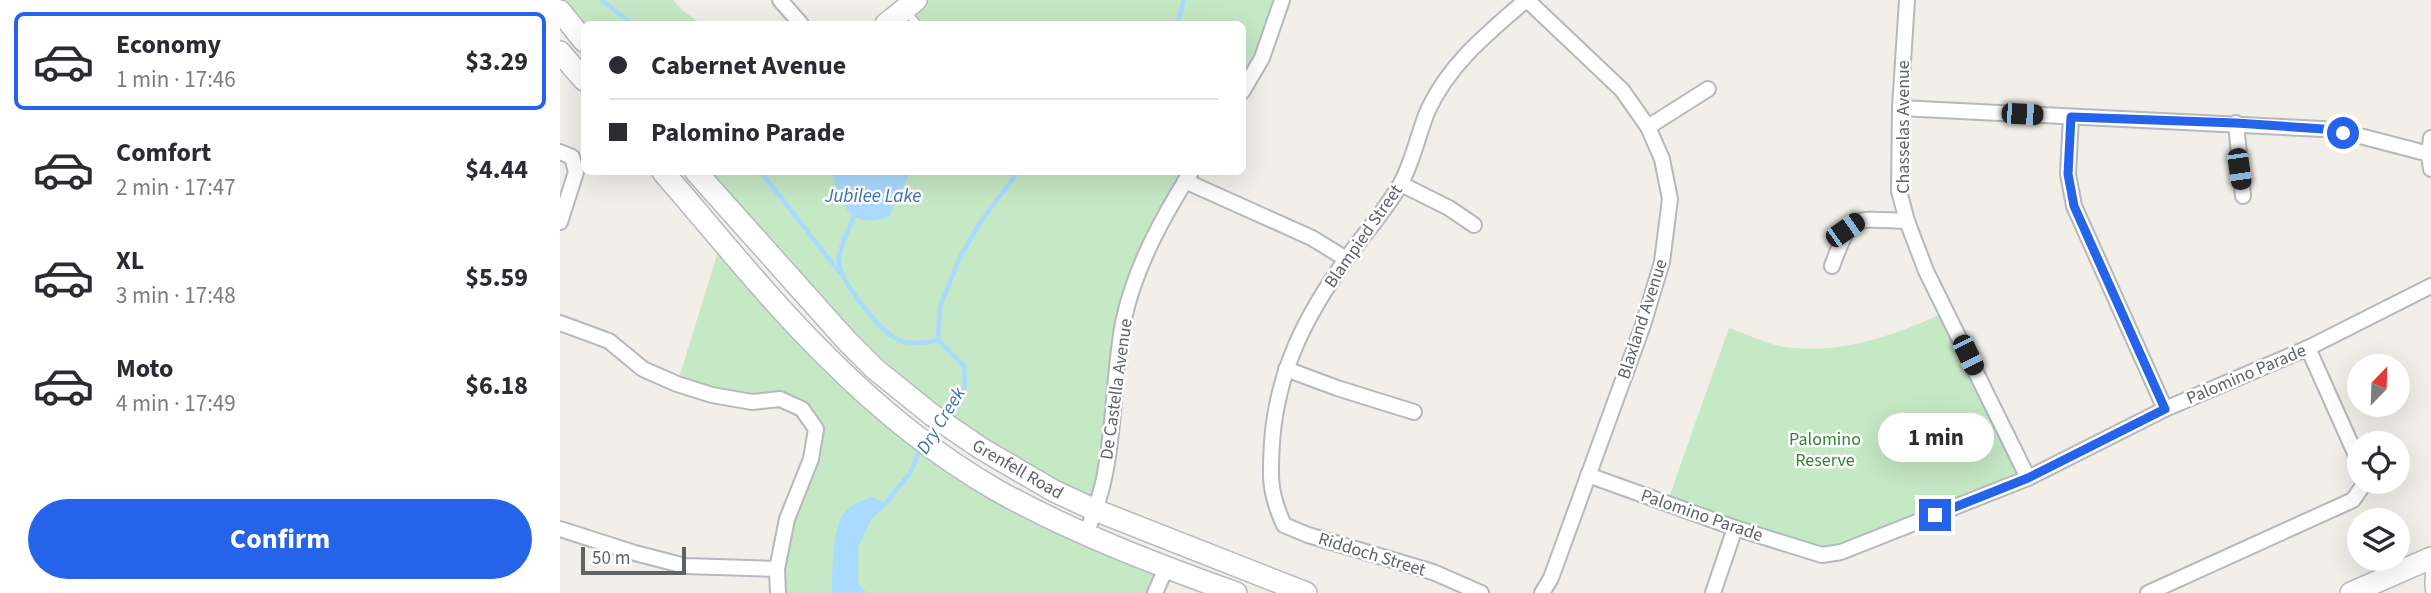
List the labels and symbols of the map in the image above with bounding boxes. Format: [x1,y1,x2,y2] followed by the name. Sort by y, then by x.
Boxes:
[1891,60,1916,194] street label: Chasselas Avenue
[2001,102,2044,126] car
[2327,117,2359,149] route start
[2226,147,2253,191] car
[1318,179,1408,293] street label: Blampied Street
[824,183,921,210] water label: Jubilee Lake
[1822,209,1869,251] car
[1611,256,1674,382] street label: Blaxland Avenue
[1094,317,1139,461] street label: De Castella Avenue
[1950,332,1987,378] car
[2183,338,2310,411] street label: Palomino Parade
[2347,354,2410,416] north arrow
[910,381,973,459] water label: Dry Creek
[1877,414,1993,462] callout: 1 min
[1789,427,1861,473] park label: Palomino Reserve
[968,433,1068,506] street label: Grenfell Road
[1637,483,1766,548] street label: Palomino Parade
[1919,499,1951,531] route end
[1315,526,1429,583] street label: Riddoch Street
[581,544,686,576] scale bar

